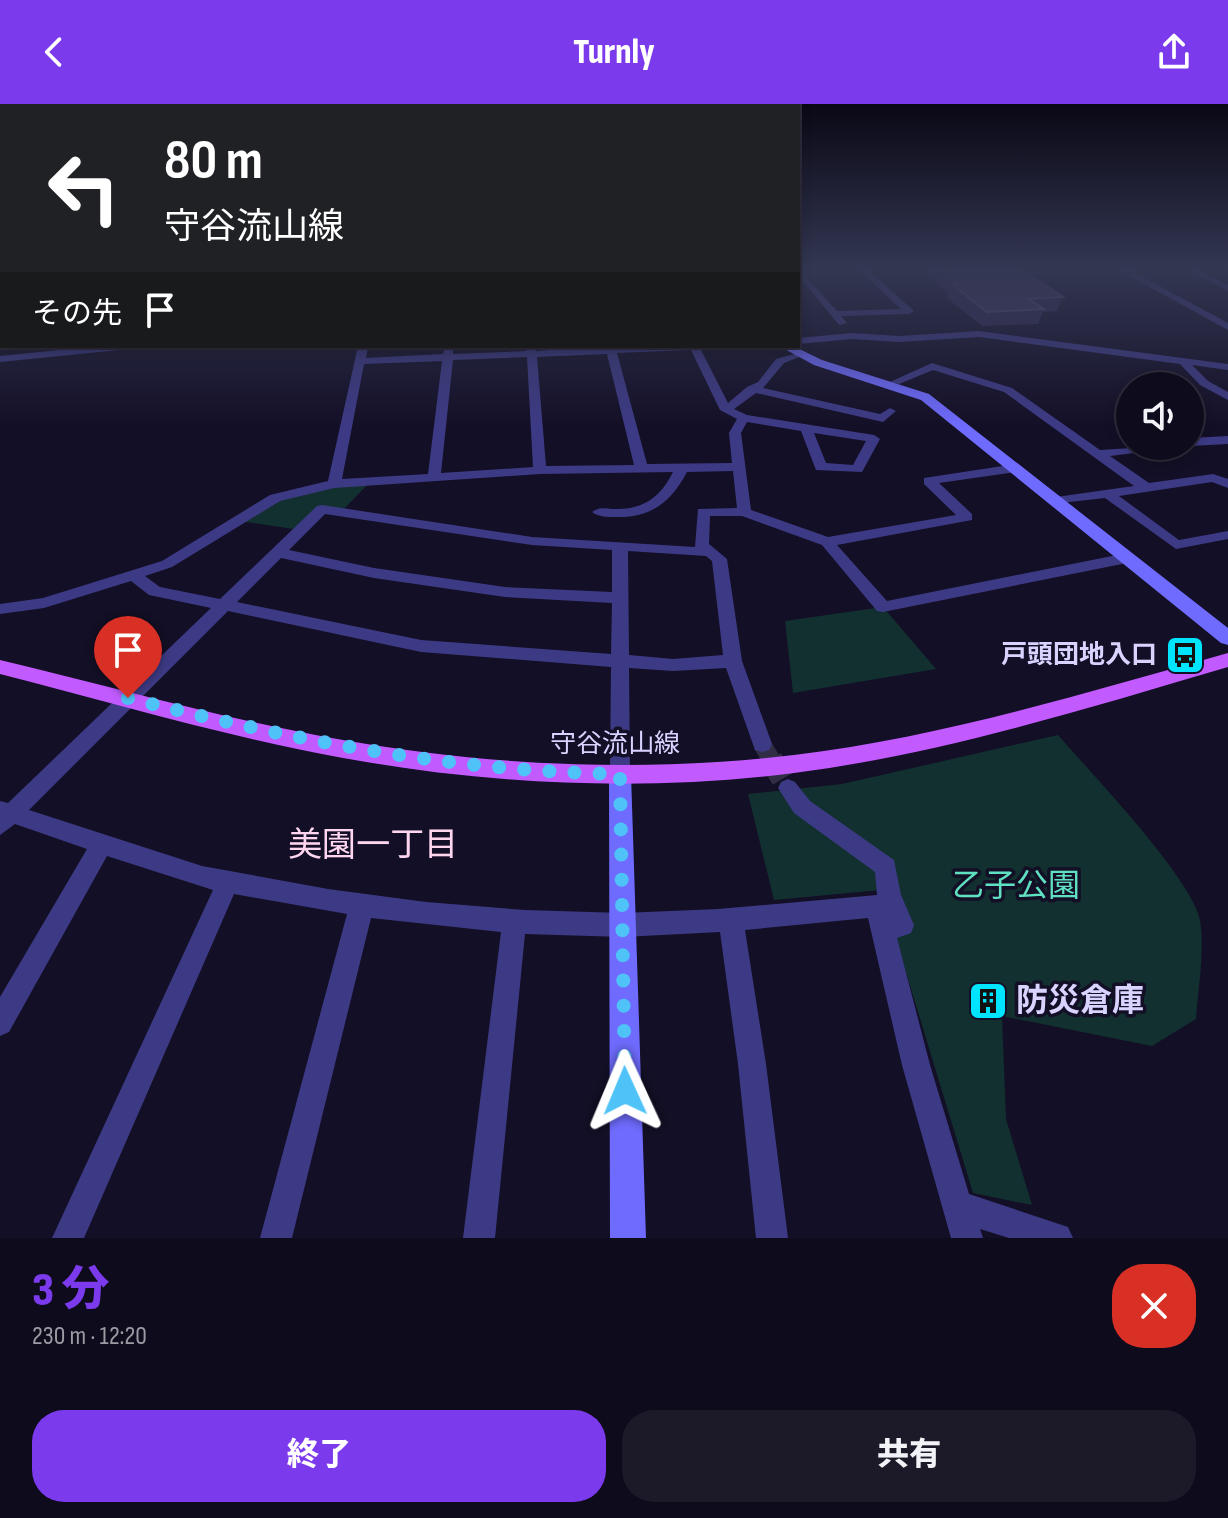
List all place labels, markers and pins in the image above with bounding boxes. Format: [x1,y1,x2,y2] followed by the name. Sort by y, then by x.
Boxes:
[94,616,162,698] pin
[1164,634,1206,676] bus stop icon: 戸頭団地入口
[1001,640,1157,671] place label: 戸頭団地入口
[967,980,1009,1022] building icon: 防災倉庫
[1016,982,1144,1021] place label: 防災倉庫

